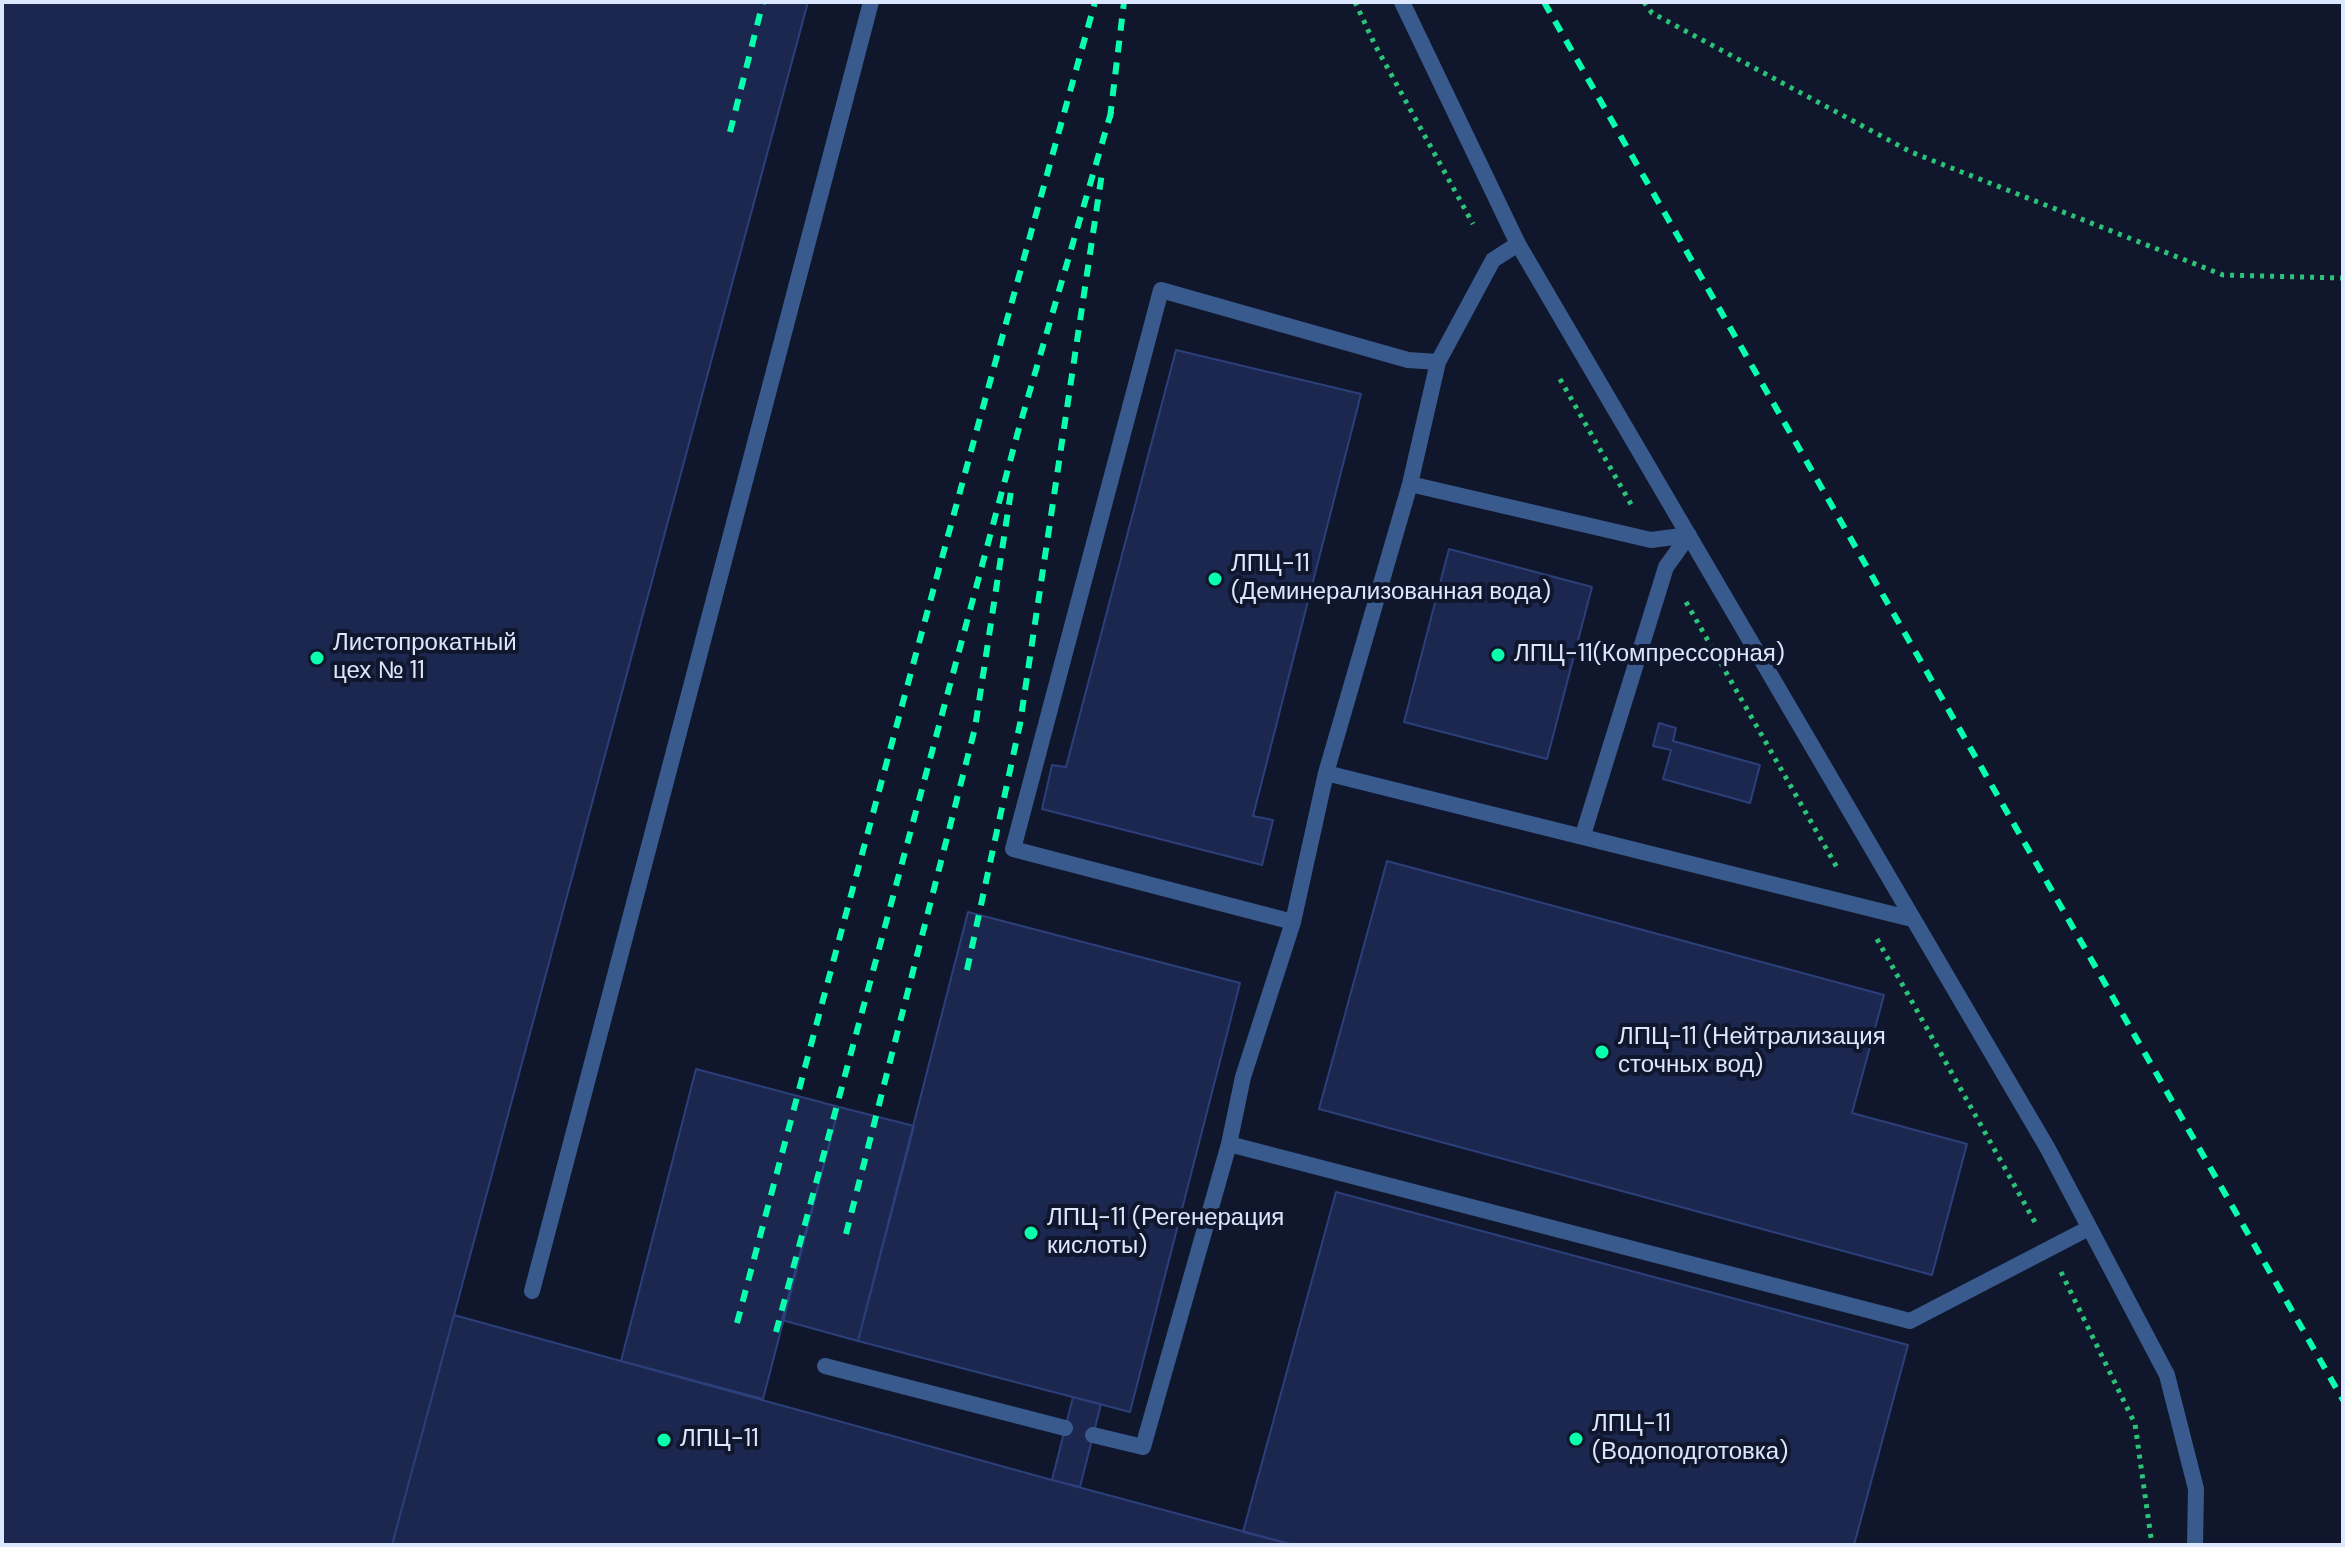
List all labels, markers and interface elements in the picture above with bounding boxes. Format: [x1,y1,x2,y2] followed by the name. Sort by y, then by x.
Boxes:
[1231,551,1551,607] place label: ЛПЦ-11 (Деминерализованная вода)
[1206,570,1224,588] marker: ЛПЦ-11 (Деминерализованная вода)
[333,630,517,686] place label: Листопрокатный цех № 11
[1514,641,1785,669] place label: ЛПЦ-11(Компрессорная)
[1489,646,1507,664] marker: ЛПЦ-11(Компрессорная)
[308,649,326,667] marker: Листопрокатный цех № 11
[1618,1024,1886,1080] place label: ЛПЦ-11 (Нейтрализация сточных вод)
[1593,1043,1611,1061] marker: ЛПЦ-11 (Нейтрализация сточных вод)
[1047,1205,1284,1261] place label: ЛПЦ-11 (Регенерация кислоты)
[1022,1224,1040,1242] marker: ЛПЦ-11 (Регенерация кислоты)
[1592,1411,1788,1467] place label: ЛПЦ-11 (Водоподготовка)
[680,1426,759,1454] place label: ЛПЦ-11
[1567,1430,1585,1448] marker: ЛПЦ-11 (Водоподготовка)
[655,1431,673,1449] marker: ЛПЦ-11

